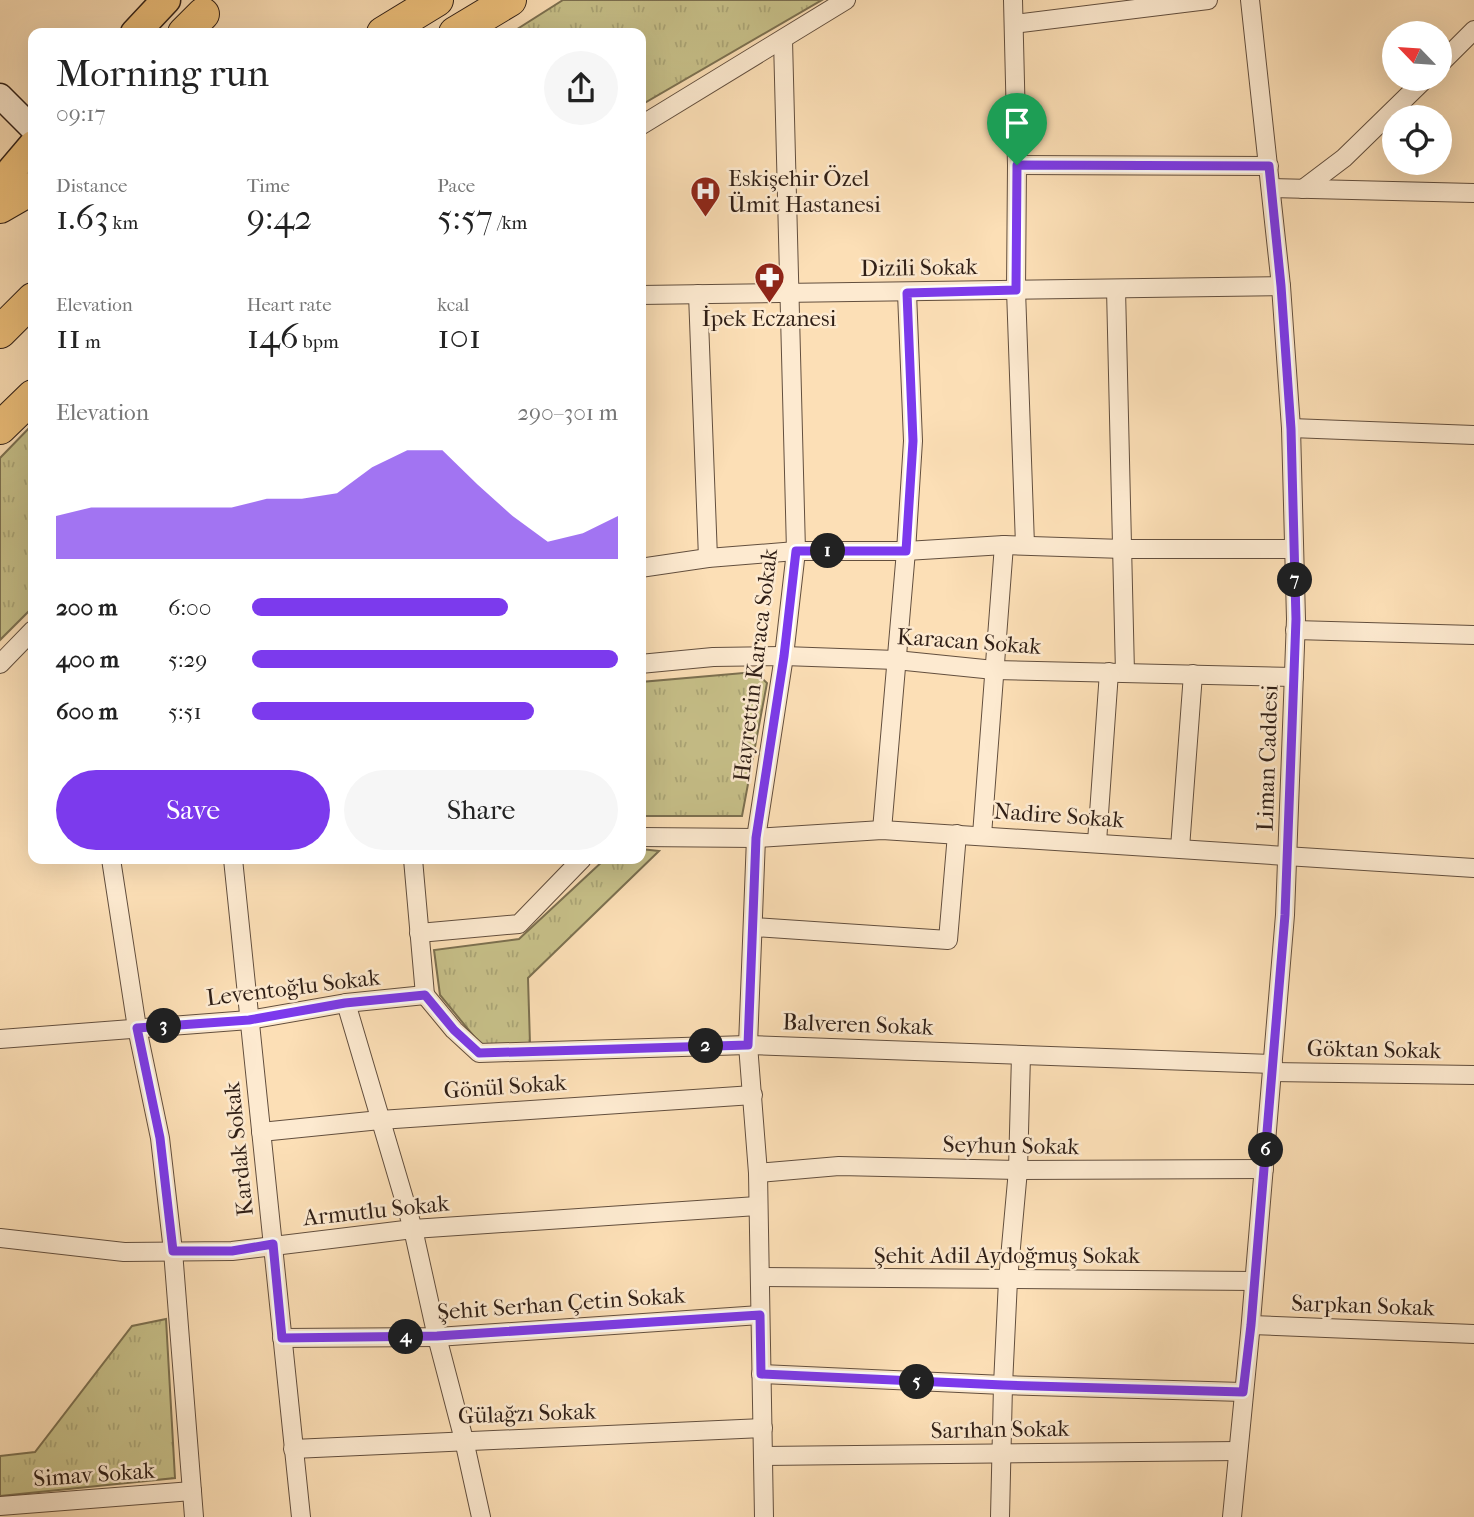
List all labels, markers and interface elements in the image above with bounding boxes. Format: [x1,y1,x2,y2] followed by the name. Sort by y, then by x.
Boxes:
[1382,21,1452,91] north arrow
[1382,21,1452,175] map controls
[56,51,269,96] text: Morning run
[544,51,618,125] button: share
[987,93,1047,165] pin
[56,100,106,127] text: 09:17
[998,104,1036,142] icon: arrive
[1382,105,1452,175] button: locate
[728,165,881,218] place label: Eskişehir Özel Ümit Hastanesi
[688,174,722,218] hospital icon: Eskişehir Özel Ümit Hastanesi
[56,175,127,197] text: Distance
[247,175,290,197] text: Time
[437,175,475,197] text: Pace
[56,197,109,238] text: 1.63
[247,197,312,238] text: 9:42
[437,197,493,238] text: 5:57
[109,212,138,234] text: km
[493,212,527,234] text: /km
[860,253,979,282] street label: Dizili Sokak
[752,260,786,304] pharmacy icon: İpek Eczanesi
[56,294,133,316] text: Elevation
[247,294,332,316] text: Heart rate
[437,294,469,316] text: kcal
[702,305,836,332] place label: İpek Eczanesi
[56,316,81,357] text: 11
[247,316,299,357] text: 146
[437,316,481,357] text: 101
[81,331,101,353] text: m
[299,331,339,353] text: bpm
[56,399,149,426] text: Elevation
[517,399,618,426] text: 290–301 m
[810,534,846,568] pin: 1
[824,539,831,561] text: 1
[728,546,783,783] street label: Hayrettin Karaca Sokak
[1278,562,1312,598] pin: 7
[1290,568,1299,590] text: 7
[56,594,117,621] text: 200 m
[168,594,211,621] text: 6:00
[896,623,1043,660] street label: Karacan Sokak
[56,646,119,673] text: 400 m
[168,646,207,673] text: 5:29
[1251,684,1284,832] street label: Liman Caddesi
[56,698,118,725] text: 600 m
[168,698,202,725] text: 5:51
[56,770,330,850] button: Save
[344,770,618,850] button: Share
[993,797,1126,834] street label: Nadire Sokak
[205,963,383,1012] street label: Leventoğlu Sokak
[782,1008,935,1041] street label: Balveren Sokak
[146,1009,182,1044] pin: 3
[160,1014,167,1036] text: 3
[688,1028,724,1064] pin: 2
[701,1034,710,1056] text: 2
[1307,1035,1443,1064] street label: Göktan Sokak
[443,1069,568,1104] street label: Gönül Sokak
[218,1079,259,1217] street label: Kardak Sokak
[942,1131,1081,1160] street label: Seyhun Sokak
[1248,1132,1284,1168] pin: 6
[1260,1138,1271,1160] text: 6
[301,1189,451,1232] street label: Armutlu Sokak
[874,1242,1141,1269] street label: Şehit Adil Aydoğmuş Sokak
[436,1281,687,1326] street label: Şehit Serhan Çetin Sokak
[1291,1290,1436,1322] street label: Sarpkan Sokak
[388,1320,424,1354] pin: 4
[400,1325,411,1347] text: 4
[900,1364,934,1400] pin: 5
[912,1370,921,1392] text: 5
[458,1398,598,1429] street label: Gülağzı Sokak
[930,1415,1071,1444] street label: Sarıhan Sokak
[32,1457,157,1492] street label: Simav Sokak

